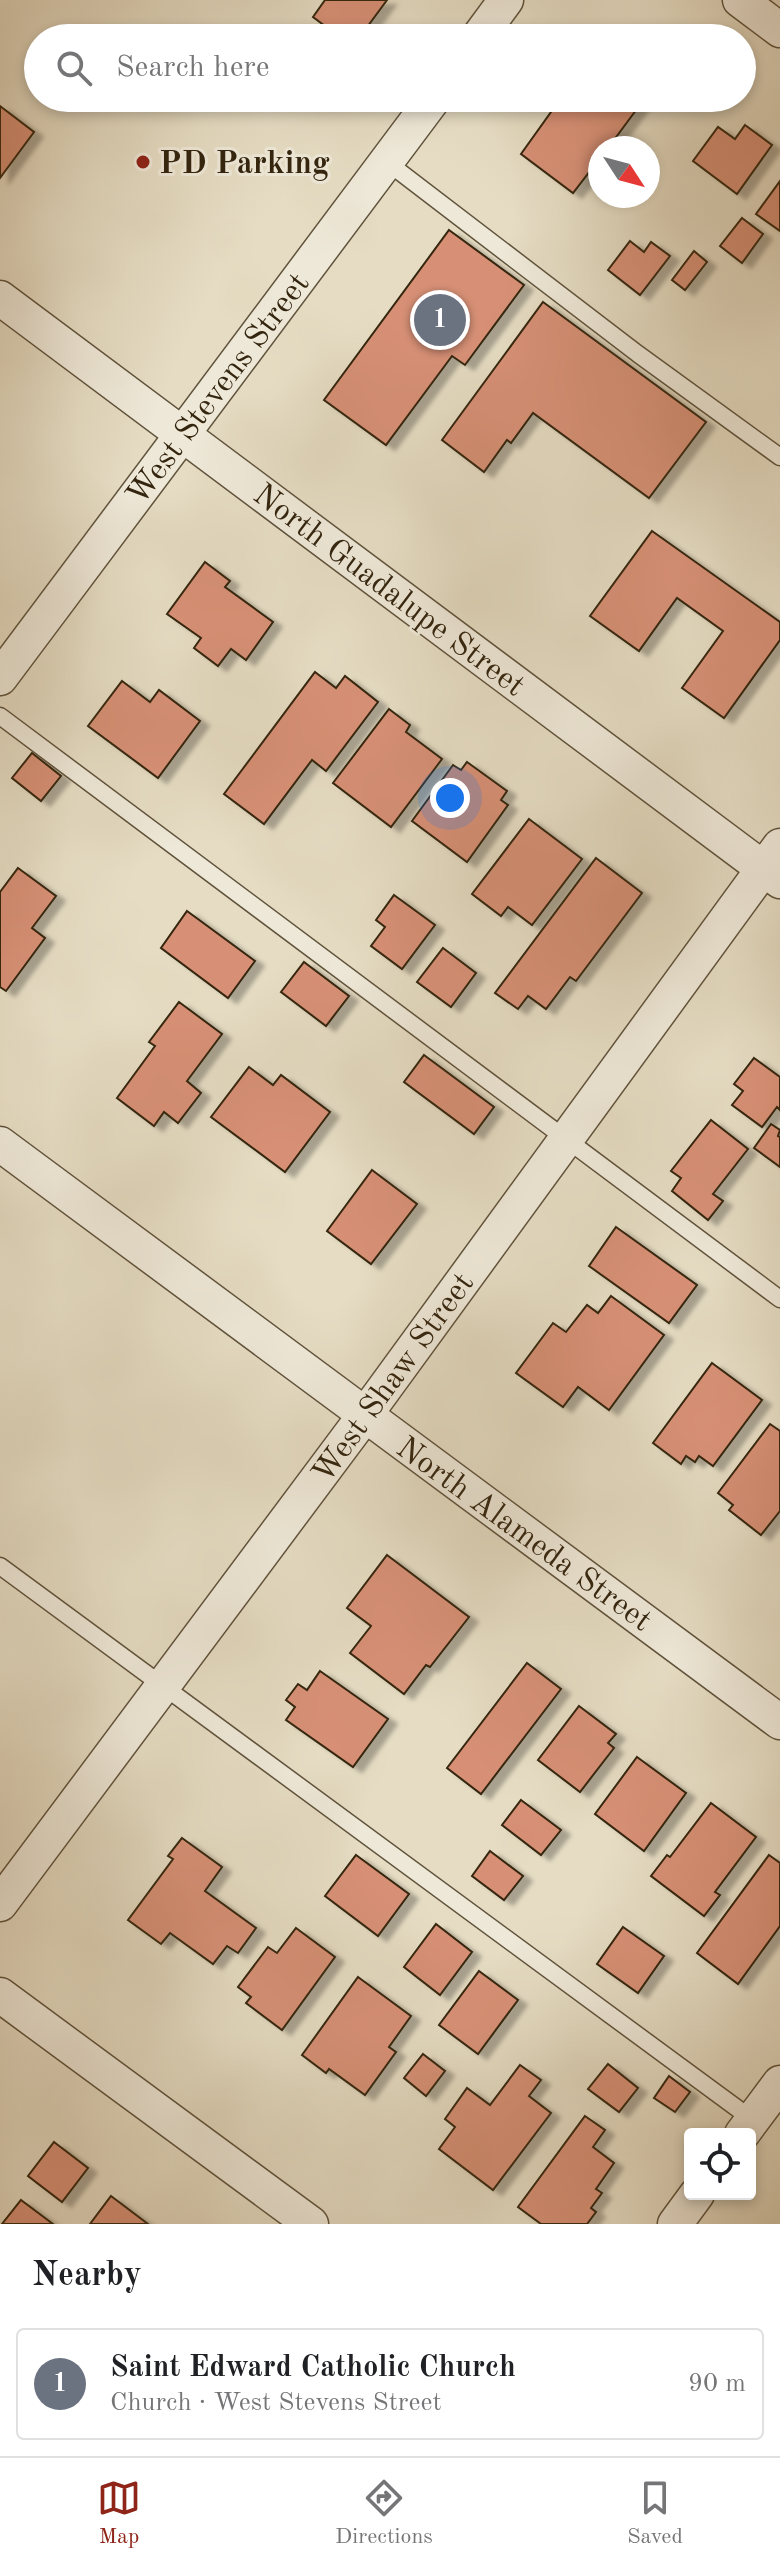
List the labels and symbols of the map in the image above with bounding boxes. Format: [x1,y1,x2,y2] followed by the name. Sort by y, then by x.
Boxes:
[588,136,660,208] north arrow
[159,149,330,181] place label: PD Parking
[134,153,152,171] marker: PD Parking
[122,268,317,512] street label: West Stevens Street
[414,290,466,350] pin: 1
[247,479,530,704] street label: North Guadalupe Street
[430,778,470,818] your location
[308,1268,481,1490] street label: West Shaw Street
[390,1432,657,1638] street label: North Alameda Street

